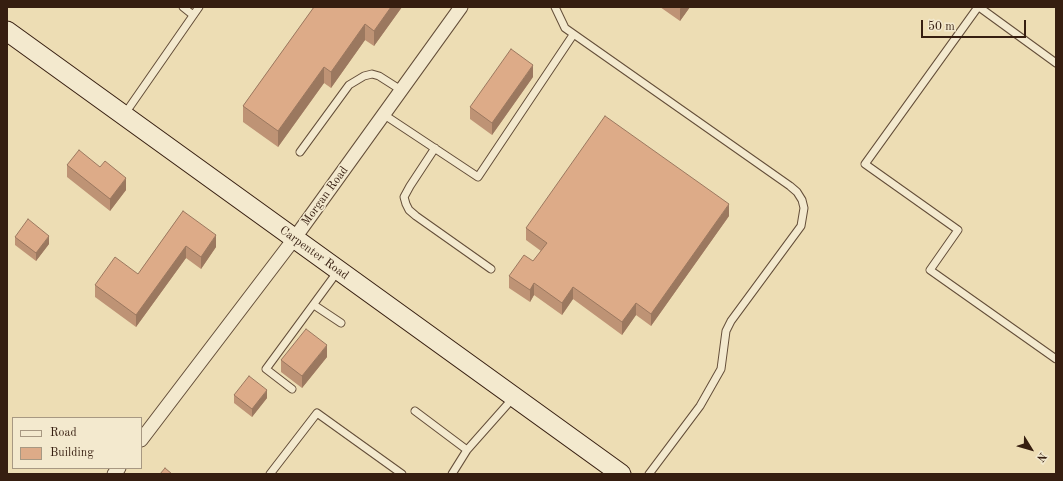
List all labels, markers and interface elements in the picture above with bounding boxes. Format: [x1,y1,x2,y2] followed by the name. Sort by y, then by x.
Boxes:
[923,12,1028,38] scale bar
[928,21,955,33] text: 50 m
[299,163,351,229] street label: Morgan Road
[277,223,351,283] street label: Carpenter Road
[12,417,142,469] legend
[50,427,77,439] text: Road
[1011,429,1051,469] north arrow
[50,447,94,459] text: Building
[1034,450,1048,463] text: N

